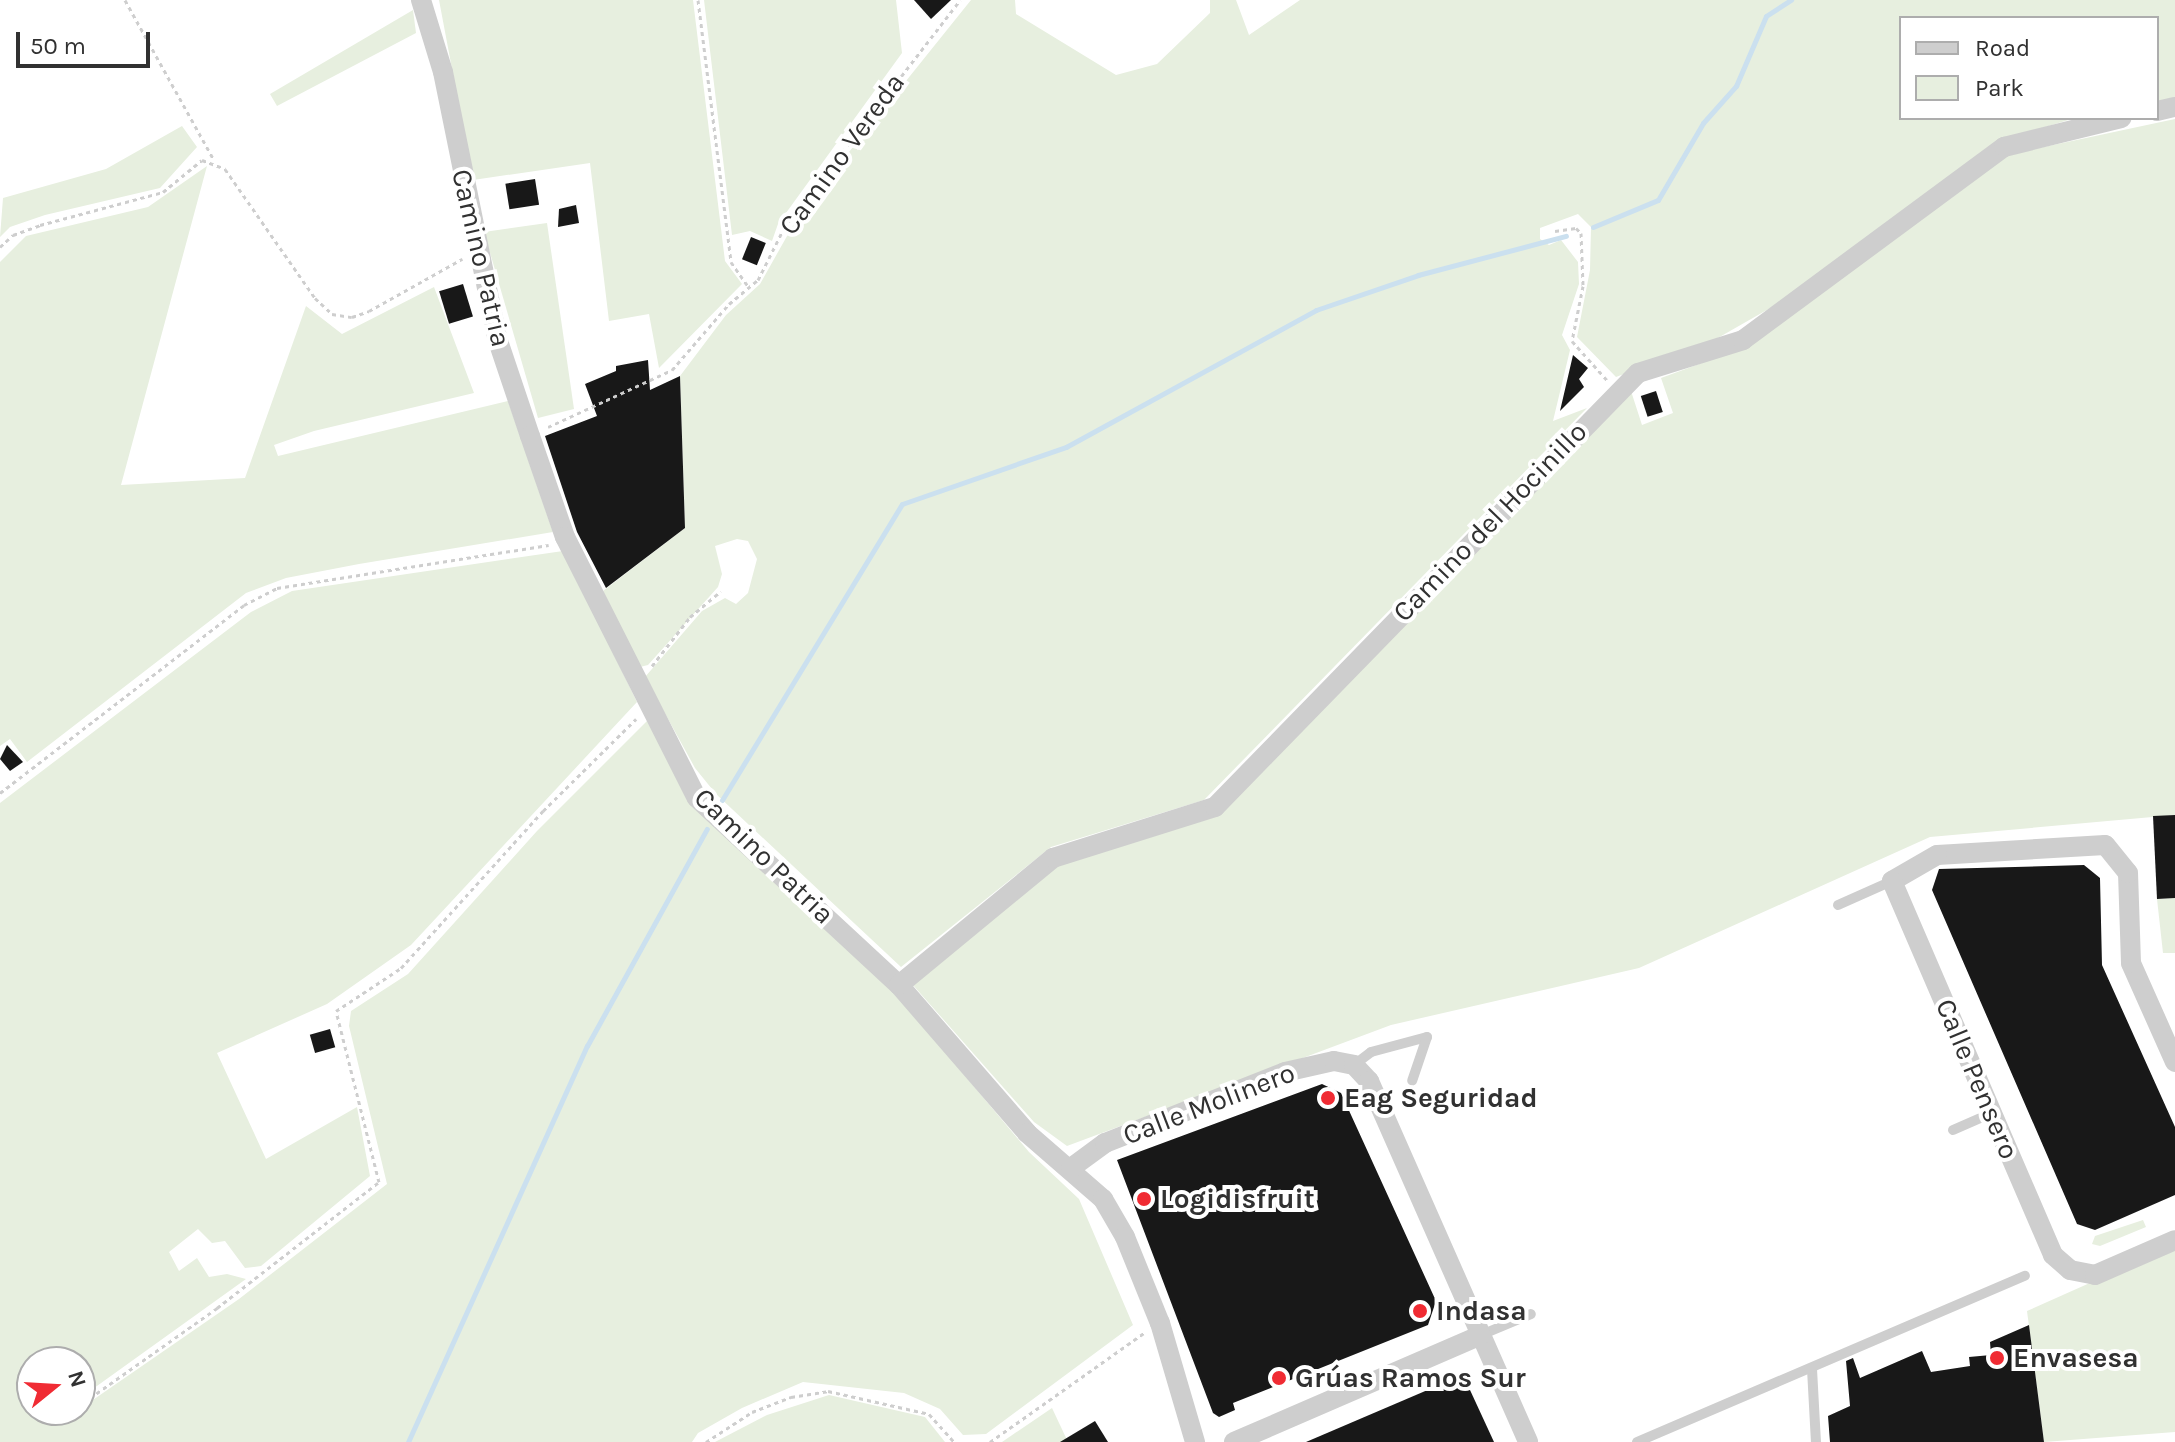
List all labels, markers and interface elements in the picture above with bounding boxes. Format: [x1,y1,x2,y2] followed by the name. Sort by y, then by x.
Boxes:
[20,16,154,66] scale bar
[1899,16,2159,120] legend
[30,32,86,60] text: 50 m
[1975,34,2030,62] text: Road
[772,67,912,241] street label: Camino Vereda
[1975,74,2024,102] text: Park
[444,166,518,350] street label: Camino Patria
[1386,415,1594,629] street label: Camino del Hocinillo
[687,781,841,931] street label: Camino Patria
[1928,994,2026,1164] street label: Calle Pensero
[1118,1056,1300,1152] street label: Calle Molinero
[1344,1081,1538,1115] place label: Eag Seguridad
[1319,1089,1337,1107] marker: Eag Seguridad
[1160,1182,1315,1216] place label: Logidisfruit
[1135,1190,1153,1208] marker: Logidisfruit
[1436,1294,1527,1328] place label: Indasa
[1411,1302,1429,1320] marker: Indasa
[2013,1341,2139,1375] place label: Envasesa
[16,1346,96,1426] north arrow
[1988,1349,2006,1367] marker: Envasesa
[1295,1361,1526,1395] place label: Grúas Ramos Sur
[62,1368,92,1391] text: N
[1270,1369,1288,1387] marker: Grúas Ramos Sur

